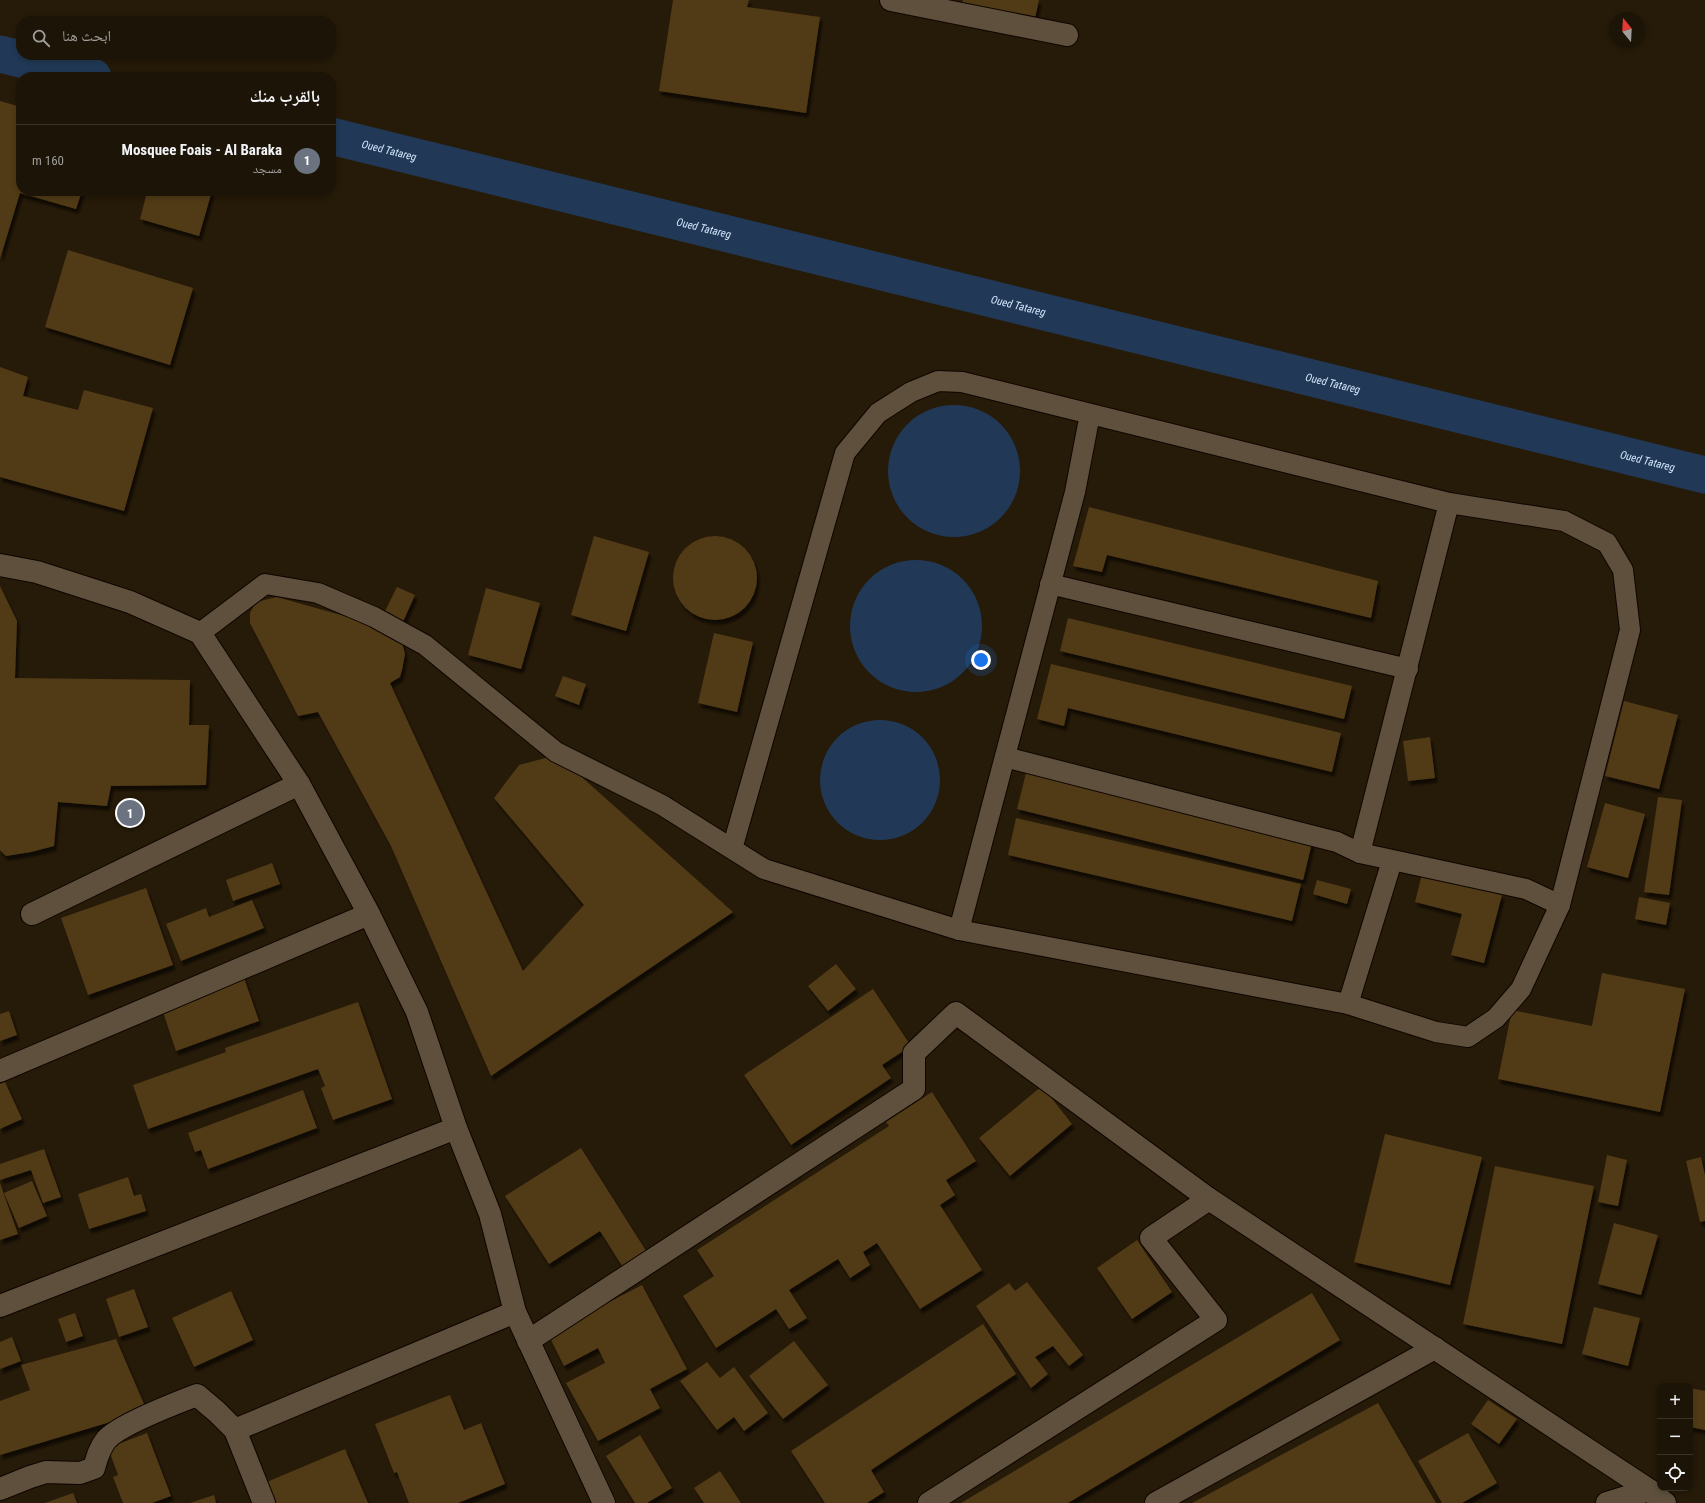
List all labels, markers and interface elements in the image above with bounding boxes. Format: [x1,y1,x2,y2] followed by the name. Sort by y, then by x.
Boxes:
[1609,12,1645,48] north arrow
[16,16,336,60] search box
[30,27,52,49] icon: search
[62,27,111,45] text: ابحث هنا
[250,86,320,106] text: بالقرب منك
[361,137,419,164] water label: Oued Tatareg
[122,141,282,159] text: Mosquee Foais - Al Baraka
[32,153,64,168] text: 160 m
[304,153,310,168] text: 1
[253,161,282,176] text: مسجد
[675,215,733,241] water label: Oued Tatareg
[990,293,1048,319] water label: Oued Tatareg
[1304,370,1362,396] water label: Oued Tatareg
[1619,448,1677,474] water label: Oued Tatareg
[971,650,991,670] your location
[117,798,143,828] pin: 1
[1657,1383,1693,1491] map controls
[1657,1383,1693,1419] button: +
[1657,1419,1693,1455] button: −
[1657,1455,1693,1491] button: locate

